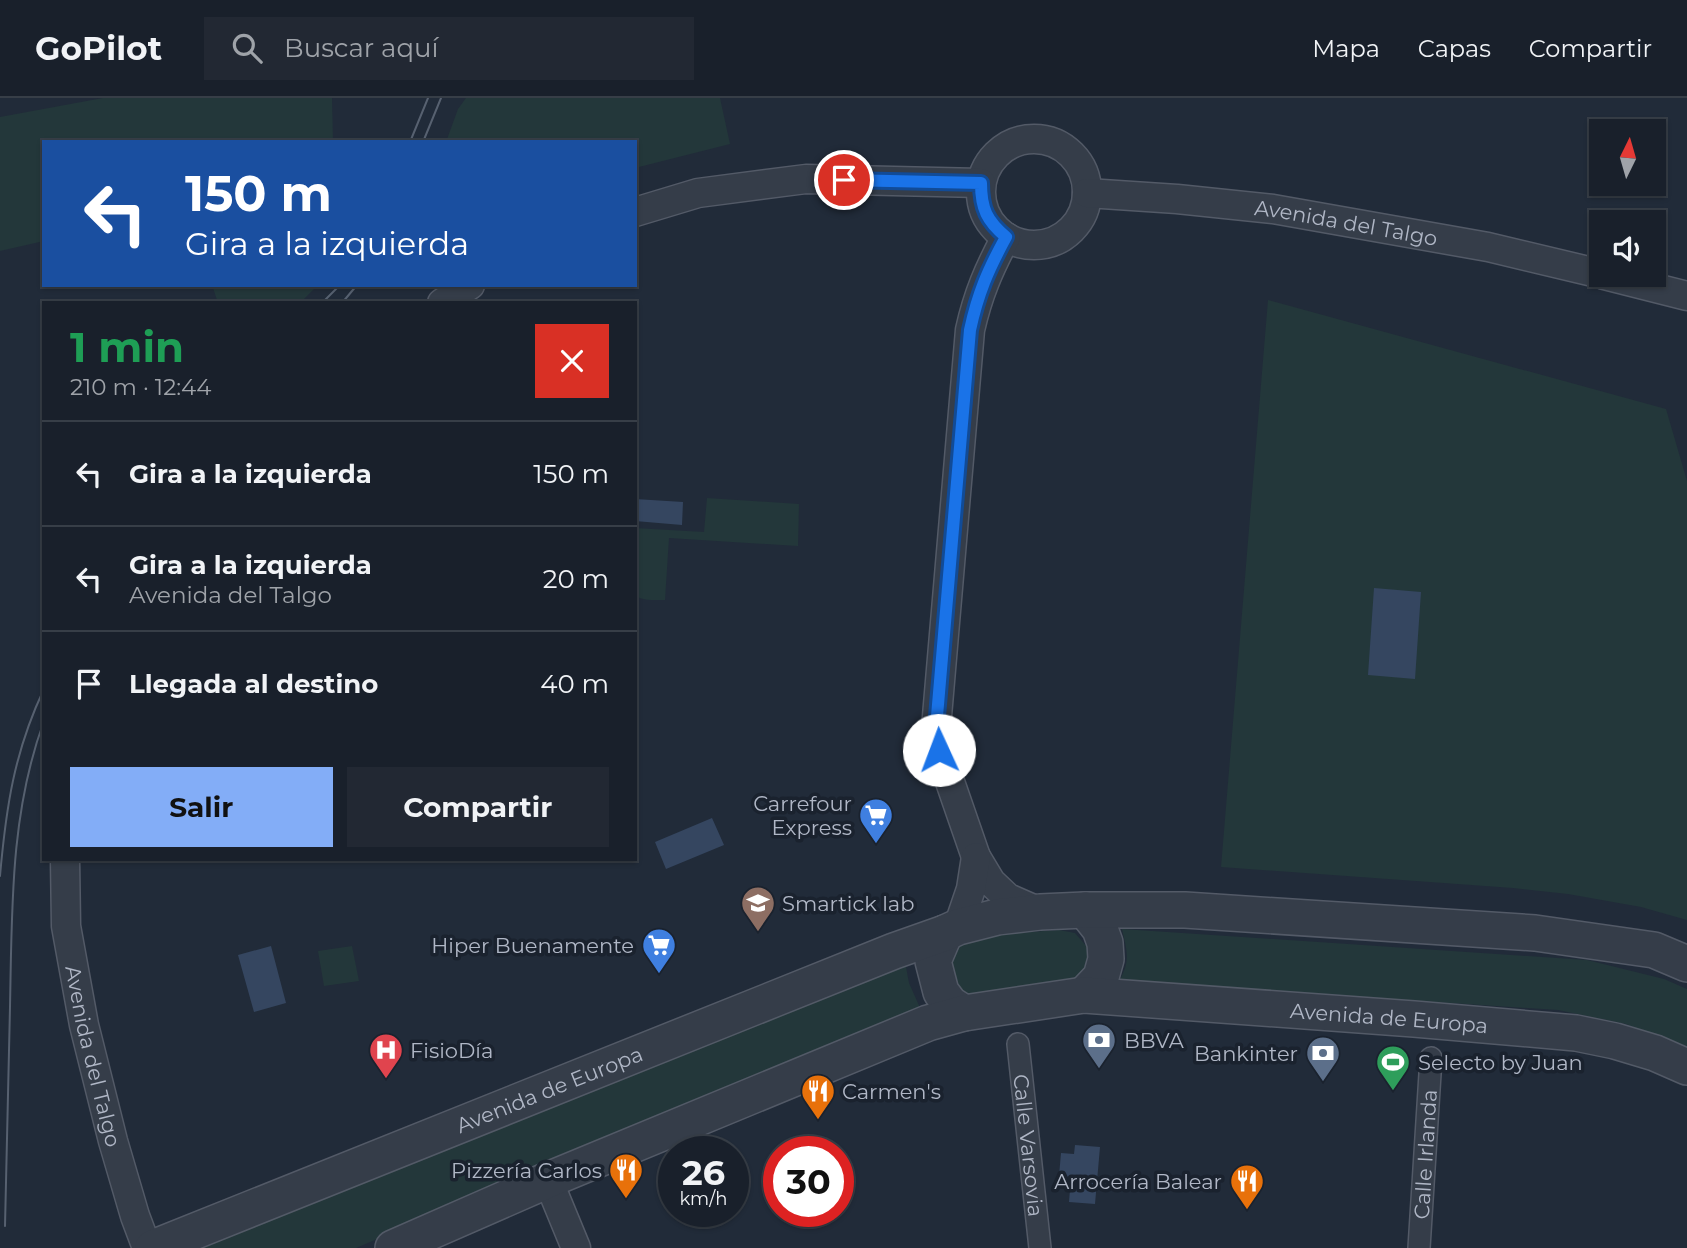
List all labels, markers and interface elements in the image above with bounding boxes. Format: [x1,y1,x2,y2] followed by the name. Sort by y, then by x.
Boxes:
[204,17,694,80] search box
[35,28,162,68] text: GoPilot
[228,29,266,67] icon: search
[284,32,438,64] text: Buscar aquí
[1312,34,1380,63] text: Mapa
[1418,34,1491,63] text: Capas
[1529,34,1652,63] text: Compartir
[1589,119,1666,196] north arrow
[1589,119,1666,287] map controls
[814,150,874,210] pin
[825,161,863,199] icon: arrive
[185,164,332,223] text: 150 m
[70,168,161,259] icon: left
[1253,195,1440,250] street label: Avenida del Talgo
[1589,210,1666,287] button: sound
[185,224,469,263] text: Gira a la izquierda
[70,321,184,373] text: 1 min
[535,324,609,398] button: close
[70,373,212,401] text: 210 m · 12:44
[70,455,108,493] icon: left
[129,458,372,490] text: Gira a la izquierda
[533,458,609,490] text: 150 m
[129,549,372,581] text: Gira a la izquierda
[70,560,108,598] icon: left
[543,563,609,595] text: 20 m
[129,581,332,609] text: Avenida del Talgo
[70,665,108,703] icon: arrive
[129,668,378,700] text: Llegada al destino
[540,668,609,700] text: 40 m
[902,713,976,787] position arrow
[70,767,333,847] button: Salir
[347,767,609,847] button: Compartir
[753,791,852,840] place label: Carrefour Express
[857,796,895,845] supermarket icon: Carrefour Express
[739,884,777,933] school or university icon: Smartick lab
[782,891,915,916] place label: Smartick lab
[640,926,678,975] supermarket icon: Hiper Buenamente
[431,933,634,958] place label: Hiper Buenamente
[61,963,126,1149] street label: Avenida del Talgo
[1289,998,1489,1038] street label: Avenida de Europa
[1080,1021,1118,1070] bank icon: BBVA
[1124,1028,1185,1053] place label: BBVA
[367,1031,405,1080] hospital icon: FisioDía
[1304,1034,1342,1083] bank icon: Bankinter
[410,1038,493,1063] place label: FisioDía
[453,1041,646,1138] street label: Avenida de Europa
[1194,1041,1298,1066] place label: Bankinter
[1374,1043,1412,1092] sports icon: Selecto by Juan
[1418,1050,1583,1075] place label: Selecto by Juan
[799,1072,837,1121] restaurant icon: Carmen's
[1009,1073,1049,1218] street label: Calle Varsovia
[842,1079,941,1104] place label: Carmen's
[1408,1088,1442,1220] street label: Calle Irlanda
[763,1136,854,1227] speed limit sign: 30
[607,1151,645,1200] restaurant icon: Pizzería Carlos
[682,1151,725,1194] text: 26
[451,1158,602,1183] place label: Pizzería Carlos
[1228,1162,1266,1211] restaurant icon: Arrocería Balear
[1054,1169,1222,1194] place label: Arrocería Balear
[679,1188,728,1210] text: km/h

